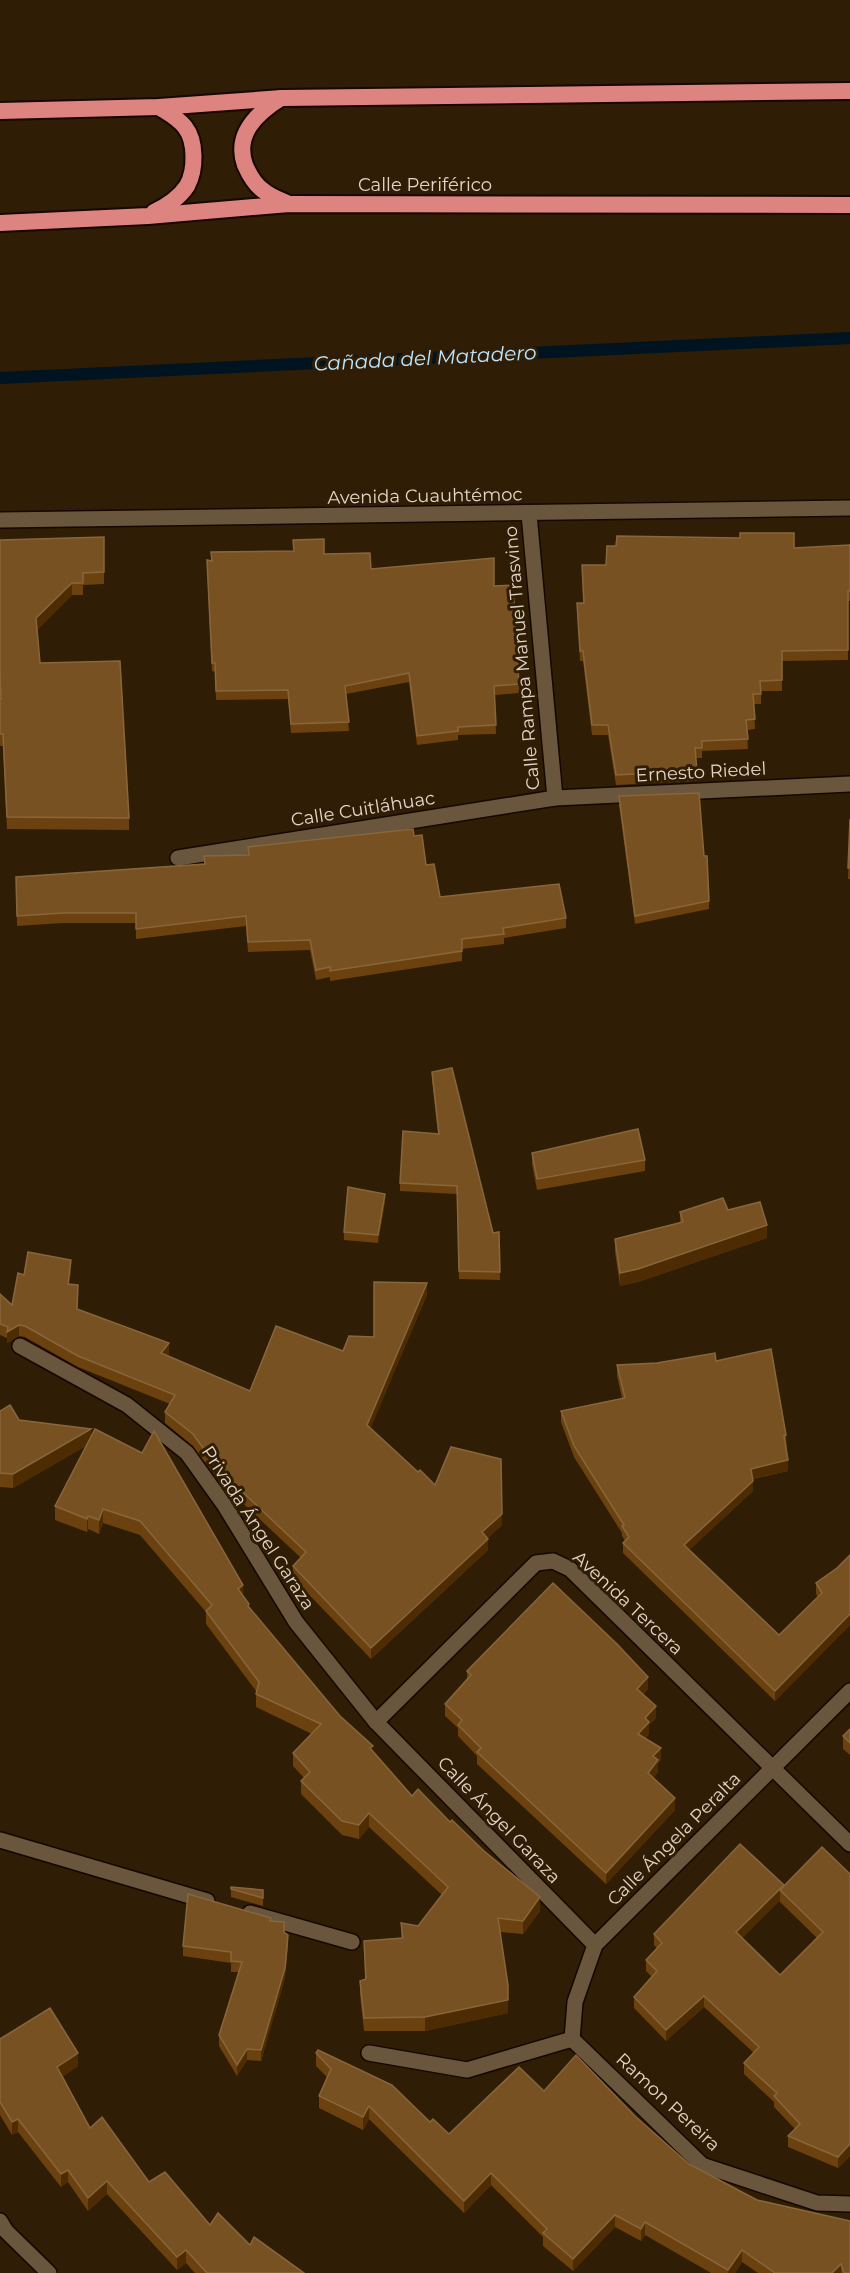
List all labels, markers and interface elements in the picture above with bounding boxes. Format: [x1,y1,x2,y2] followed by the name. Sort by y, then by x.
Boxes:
[358,174,492,196] street label: Calle Periférico
[313,340,537,376] water label: Cañada del Matadero
[327,483,523,509] street label: Avenida Cuauhtémoc
[499,525,545,791] street label: Calle Rampa Manuel Trasvino
[635,758,767,786] street label: Ernesto Riedel
[289,787,437,831] street label: Calle Cuitláhuac
[197,1442,319,1614] street label: Privada Ángel Garaza
[568,1546,688,1660] street label: Avenida Tercera
[433,1752,565,1888] street label: Calle Ángel Garaza
[603,1768,745,1910] street label: Calle Ángela Peralta
[611,2048,725,2156] street label: Ramon Pereira

